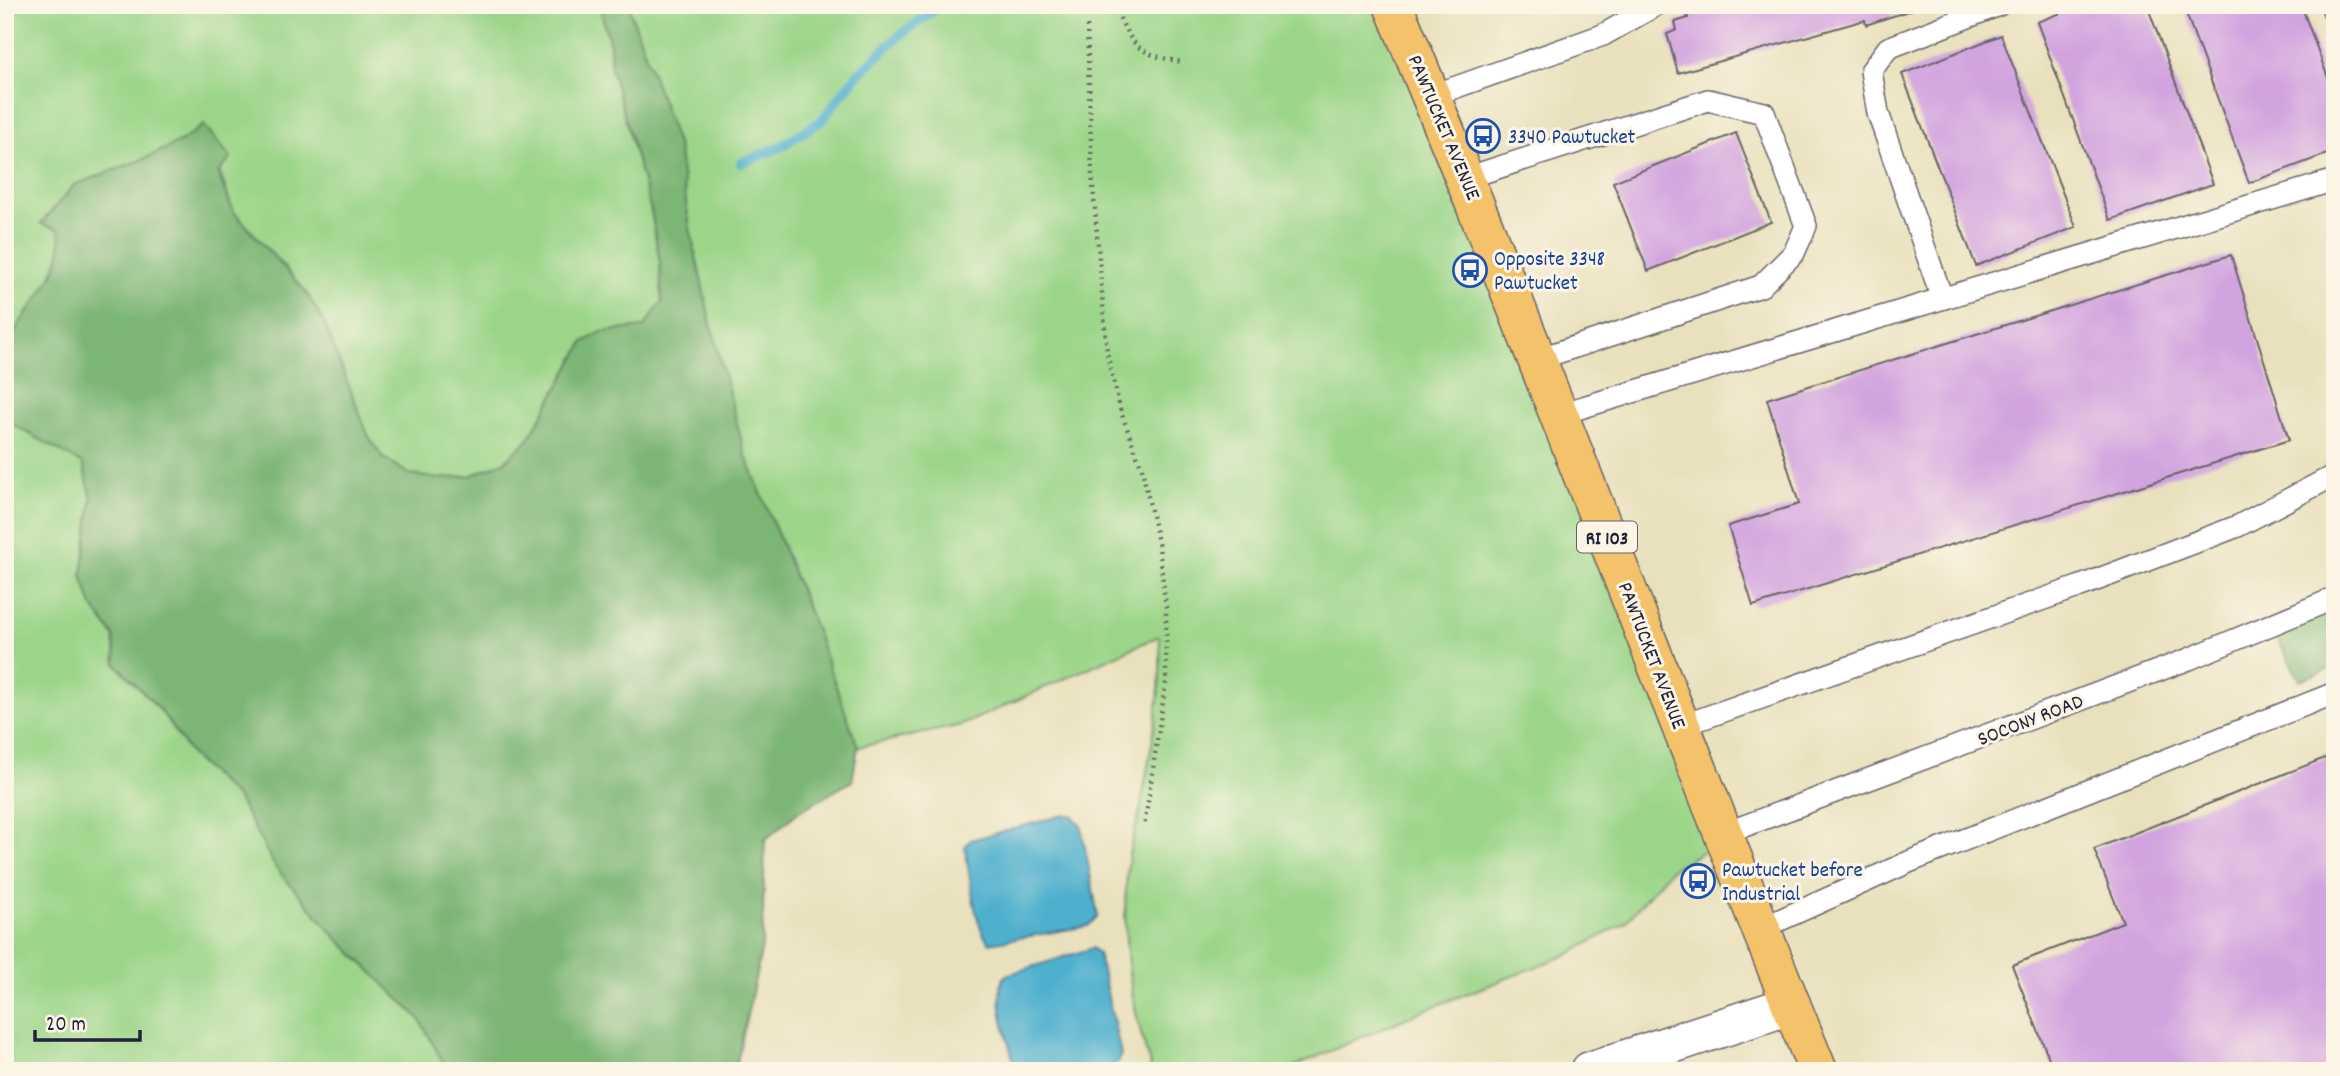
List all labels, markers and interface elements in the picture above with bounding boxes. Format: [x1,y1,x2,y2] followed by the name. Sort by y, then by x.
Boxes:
[1398,51,1487,206] street label: PAWTUCKET AVENUE
[1464,117,1502,155] bus stop icon: 3340 Pawtucket
[1508,124,1636,154] place label: 3340 Pawtucket
[1494,246,1605,300] place label: Opposite 3348 Pawtucket
[1451,251,1489,289] bus stop icon: Opposite 3348 Pawtucket
[1577,522,1637,552] road number: RI 103
[1608,578,1692,734] street label: PAWTUCKET AVENUE
[1974,688,2089,756] street label: SOCONY ROAD
[1722,857,1863,911] place label: Pawtucket before Industrial
[1679,862,1717,900] bus stop icon: Pawtucket before Industrial
[35,999,140,1043] scale bar
[46,1011,86,1041] text: 20 m

